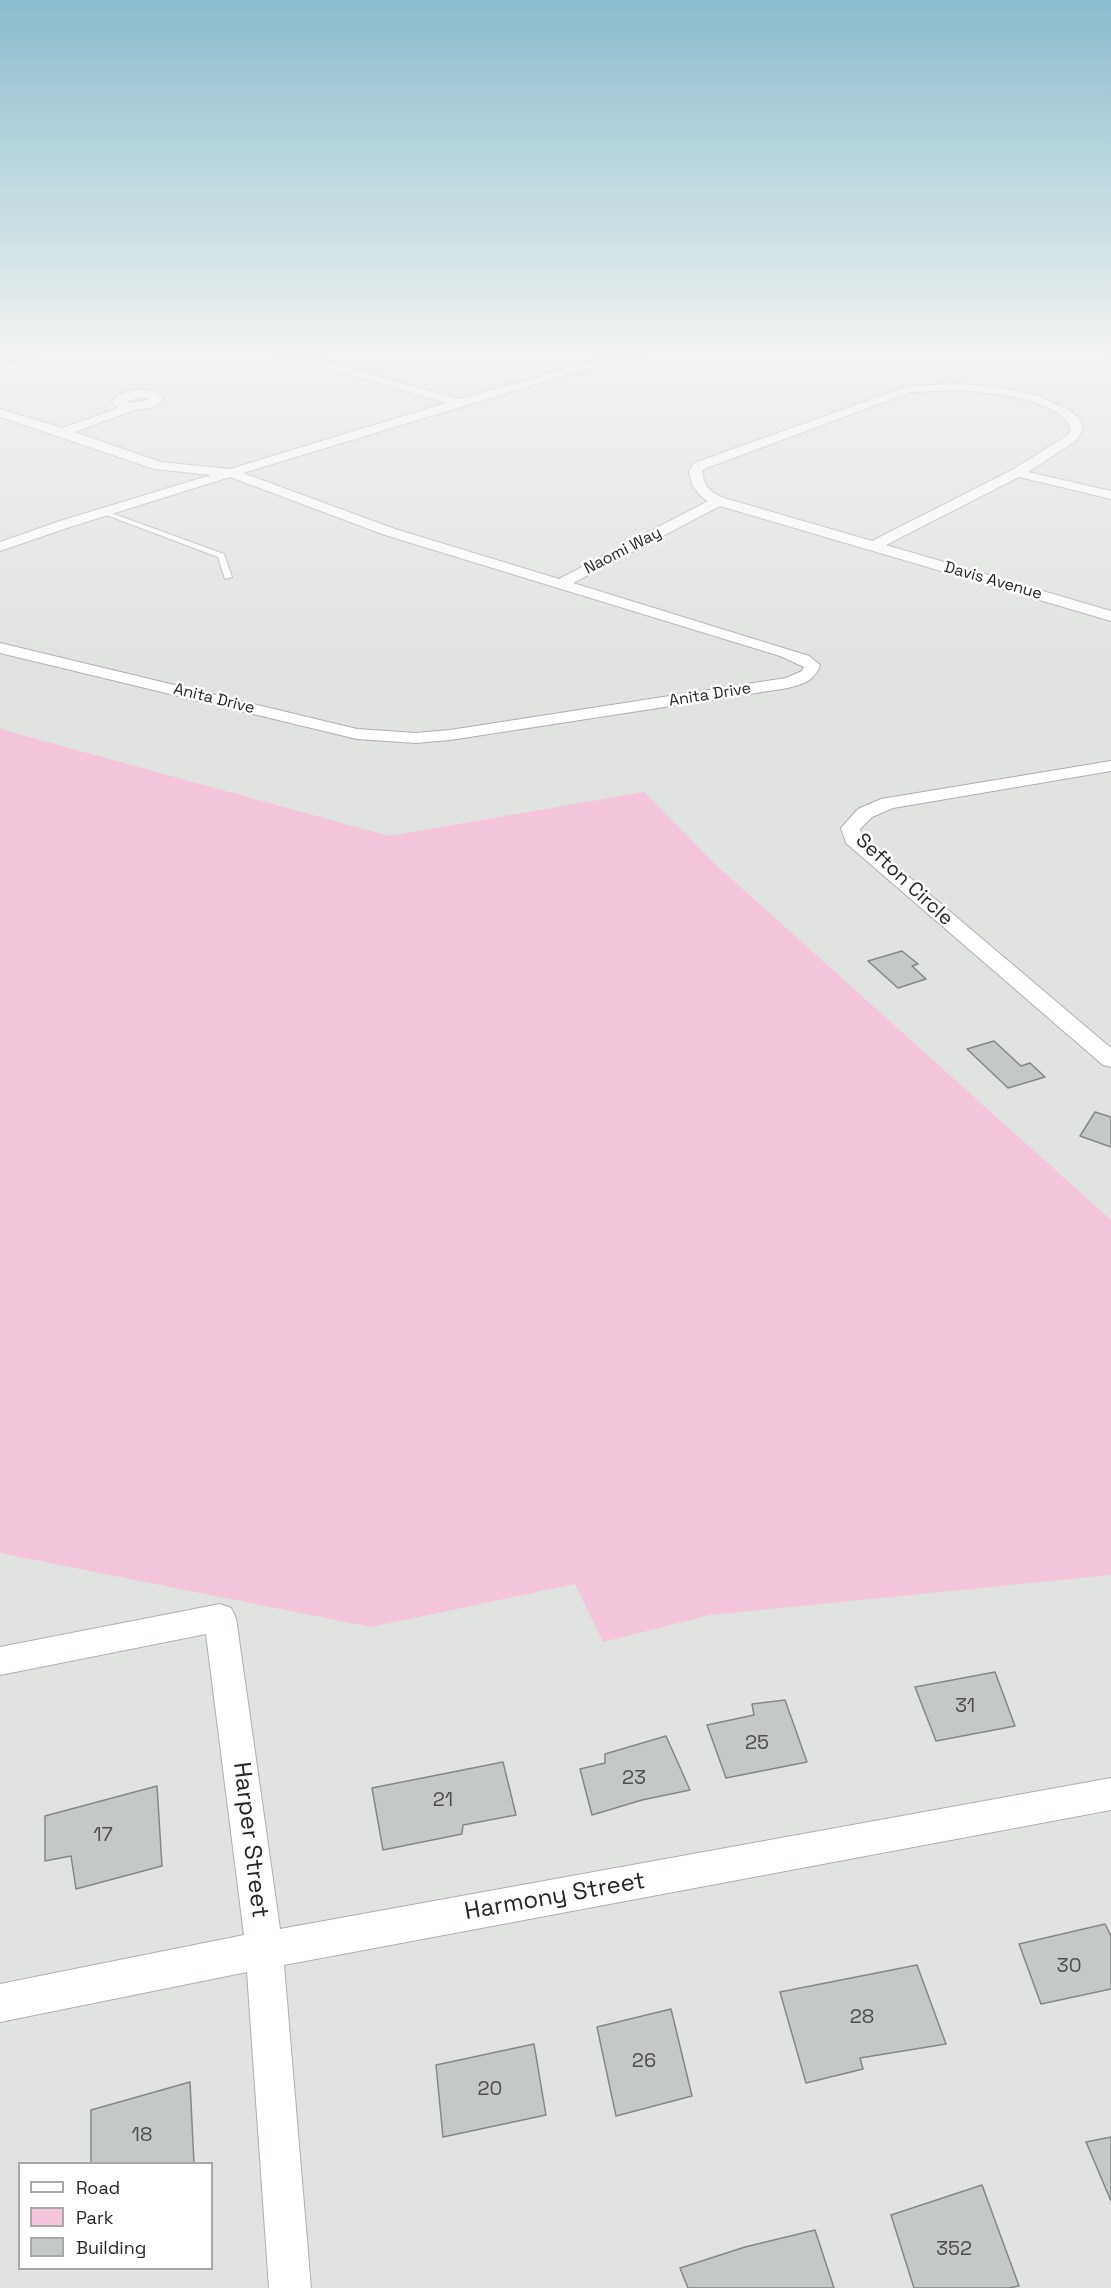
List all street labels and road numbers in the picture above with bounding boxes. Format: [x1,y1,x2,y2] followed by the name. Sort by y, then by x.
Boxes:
[581,523,665,579] street label: Naomi Way
[942,558,1044,604] street label: Davis Avenue
[668,679,752,711] street label: Anita Drive
[172,680,256,718] street label: Anita Drive
[850,829,958,931] street label: Sefton Circle
[226,1760,274,1920] street label: Harper Street
[462,1867,648,1927] street label: Harmony Street

